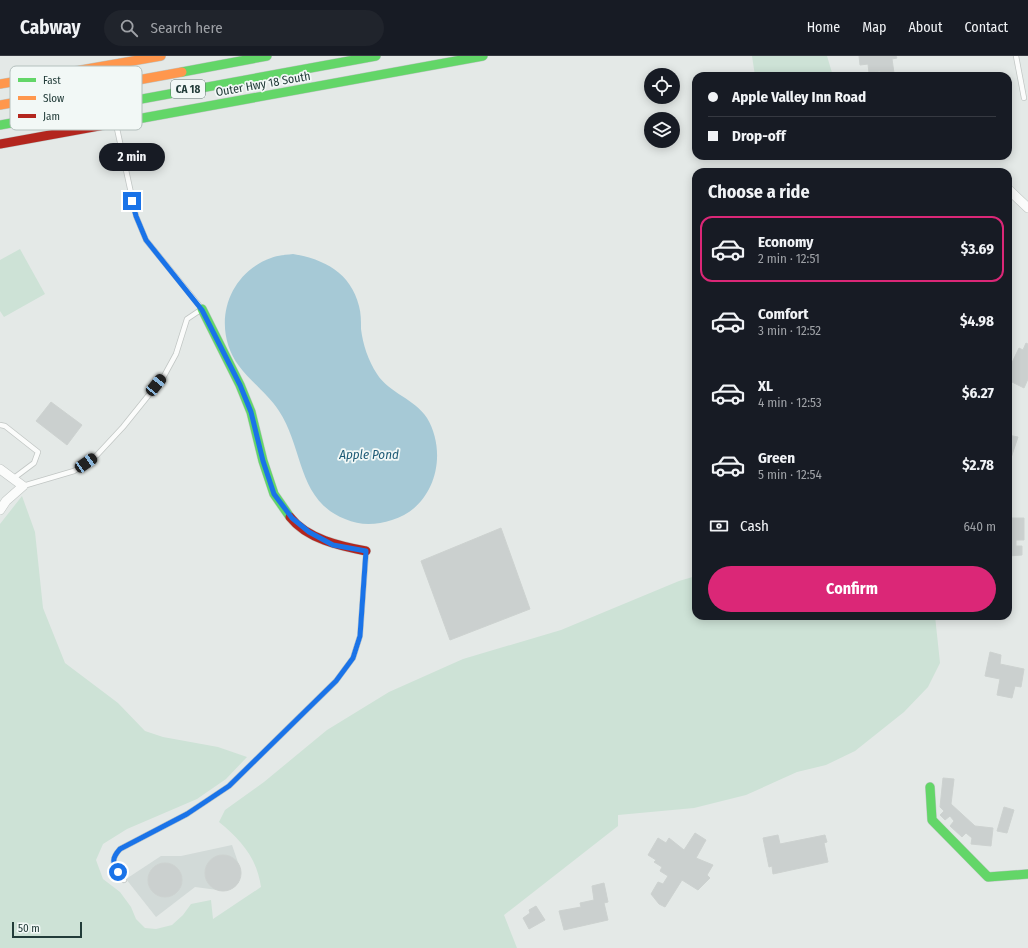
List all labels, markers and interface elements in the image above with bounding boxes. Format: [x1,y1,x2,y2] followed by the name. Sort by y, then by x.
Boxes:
[104,10,384,46] search box
[20,16,80,39] text: Cabway
[118,17,140,39] icon: search
[150,19,223,37] text: Search here
[807,19,840,36] text: Home
[862,19,886,36] text: Map
[908,19,943,36] text: About
[965,19,1008,36] text: Contact
[10,66,142,130] legend
[644,68,680,148] map controls
[644,68,680,104] button: locate
[214,69,312,99] street label: Outer Hwy 18 South
[43,74,61,87] text: Fast
[171,80,205,98] road number: CA 18
[732,88,866,106] text: Apple Valley Inn Road
[43,92,64,105] text: Slow
[43,110,60,123] text: Jam
[644,112,680,148] button: layers
[732,127,786,145] text: Drop-off
[99,143,165,171] callout: 2 min
[118,149,146,164] text: 2 min
[708,181,810,203] text: Choose a ride
[123,192,141,210] route end
[710,231,746,267] icon: car
[758,233,813,251] text: Economy
[961,240,994,258] text: $3.69
[758,251,820,266] text: 2 min · 12:51
[710,303,746,339] icon: car
[758,305,809,323] text: Comfort
[960,312,994,330] text: $4.98
[758,323,821,338] text: 3 min · 12:52
[144,372,168,398] car
[710,375,746,411] icon: car
[758,377,773,395] text: XL
[962,384,994,402] text: $6.27
[758,395,822,410] text: 4 min · 12:53
[338,447,399,462] water label: Apple Pond
[710,447,746,483] icon: car
[758,449,795,467] text: Green
[73,451,99,475] car
[962,456,994,474] text: $2.78
[758,467,822,482] text: 5 min · 12:54
[708,515,730,537] icon: cash
[740,517,769,535] text: Cash
[963,519,996,534] text: 640 m
[708,566,996,612] button: Confirm
[109,863,127,881] route start
[12,920,82,939] scale bar
[18,922,40,935] text: 50 m

